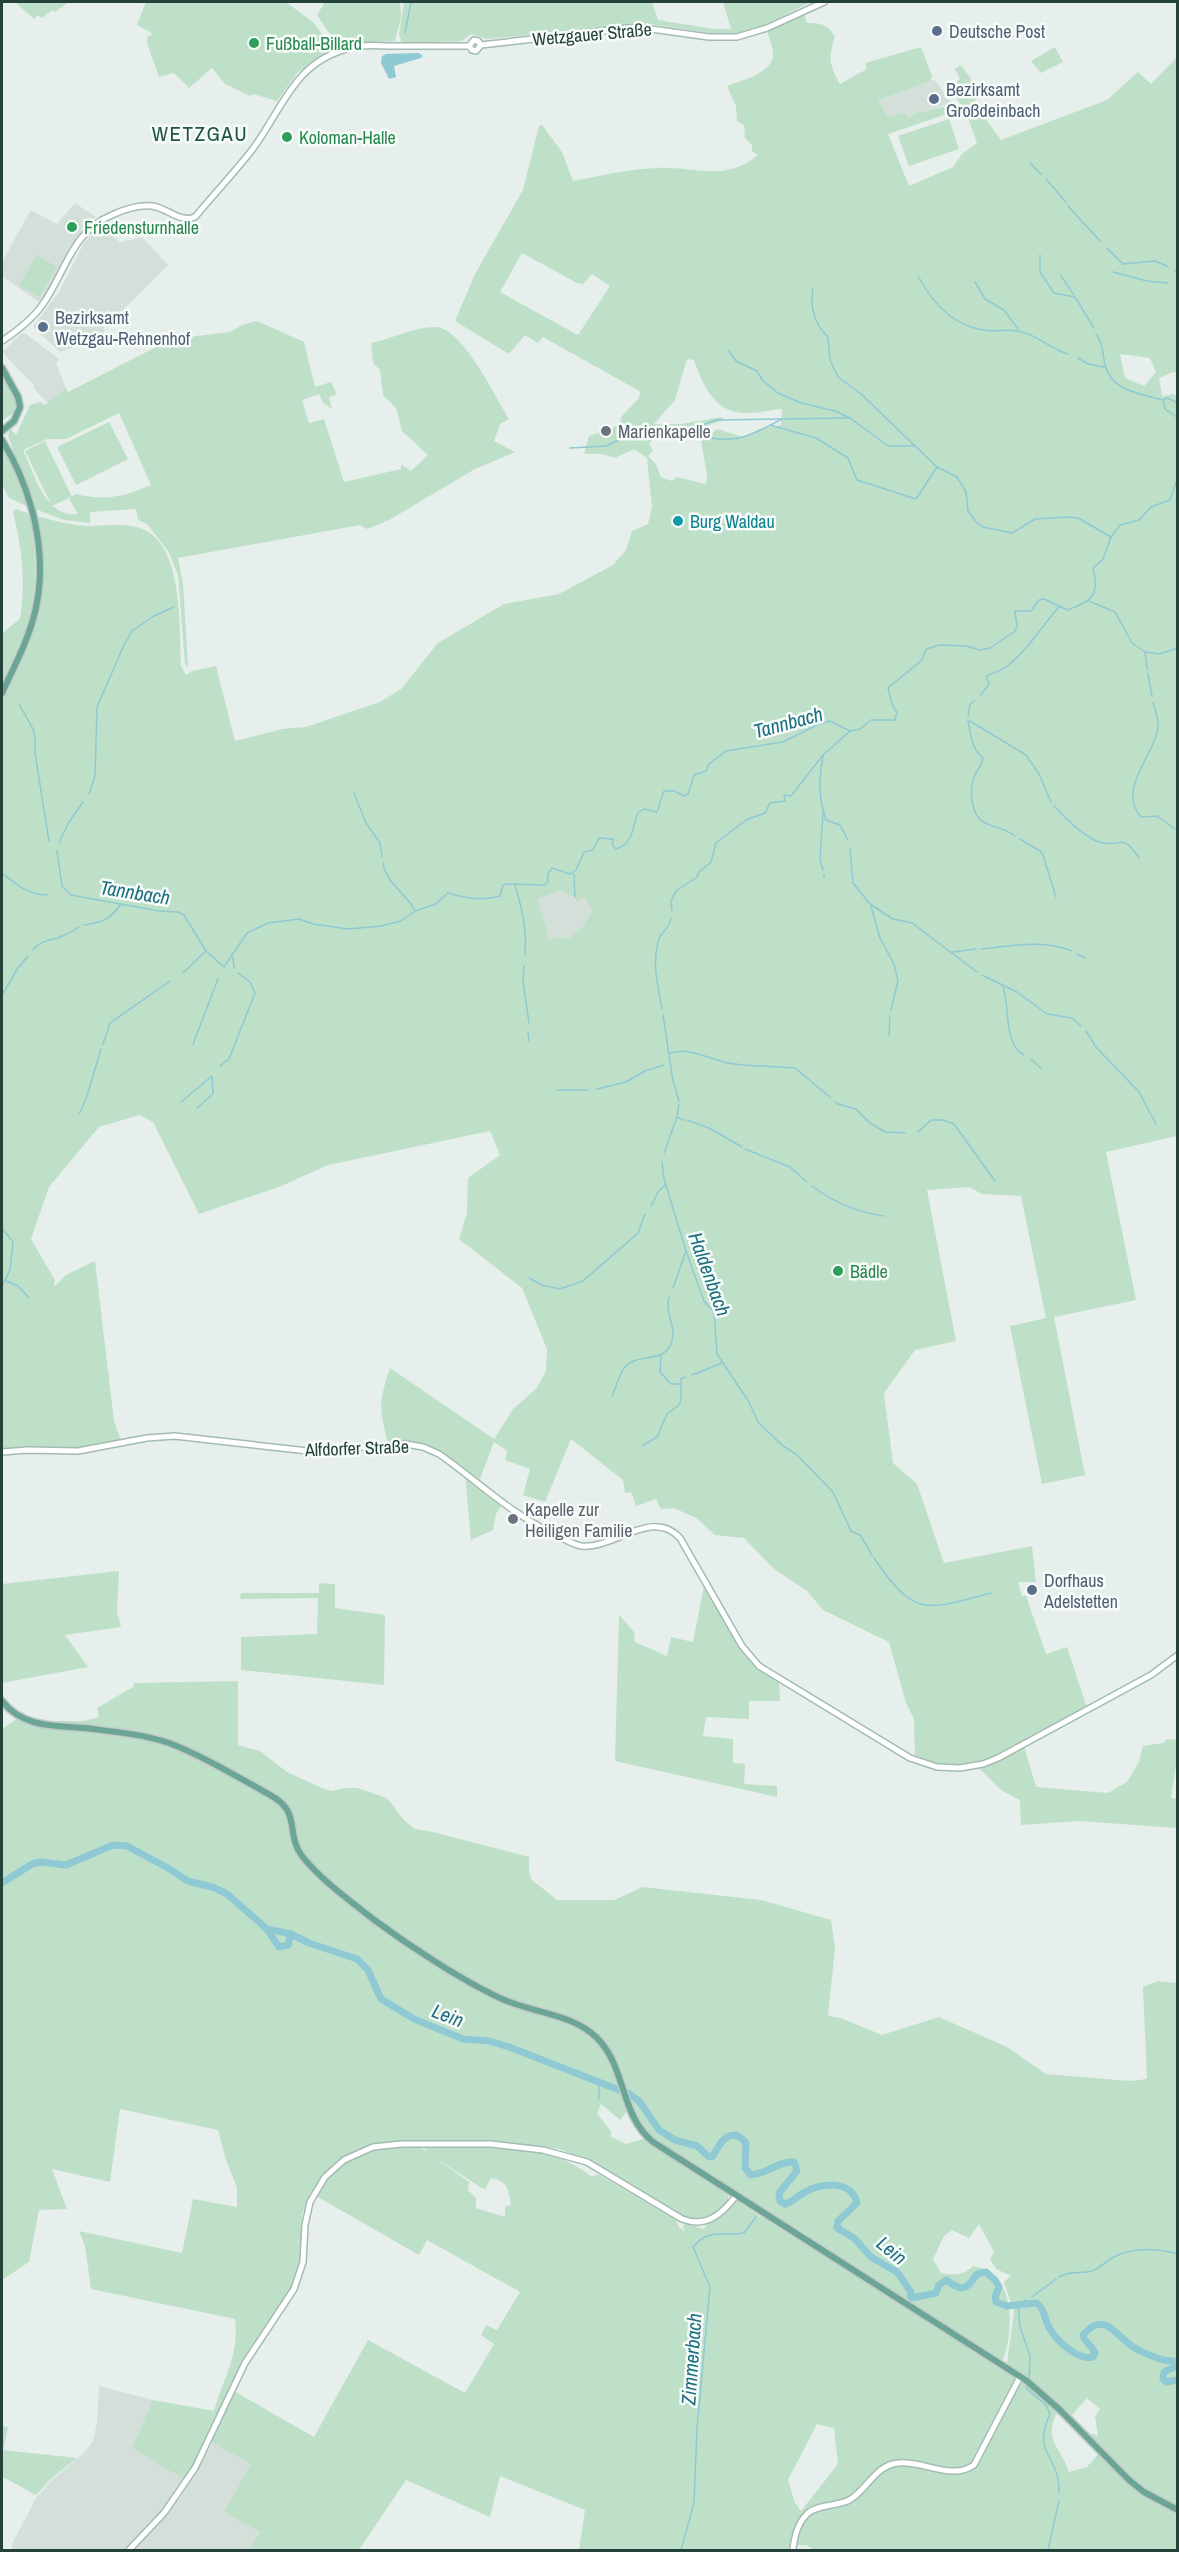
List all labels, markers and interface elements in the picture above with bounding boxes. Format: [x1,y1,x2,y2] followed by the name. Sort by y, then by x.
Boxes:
[531,16,653,52] street label: Wetzgauer Straße
[949,19,1045,44] place label: Deutsche Post
[930,24,944,38] marker: Deutsche Post
[266,31,362,56] place label: Fußball-Billard
[247,36,261,50] marker: Fußball-Billard
[946,77,1040,123] place label: Bezirksamt Großdeinbach
[927,92,941,106] marker: Bezirksamt Großdeinbach
[152,119,248,148] district label: WETZGAU
[299,125,396,150] place label: Koloman-Halle
[280,130,294,144] marker: Koloman-Halle
[84,215,199,240] place label: Friedensturnhalle
[65,220,79,234] marker: Friedensturnhalle
[55,305,191,351] place label: Bezirksamt Wetzgau-Rehnenhof
[36,320,50,334] marker: Bezirksamt Wetzgau-Rehnenhof
[618,419,711,444] place label: Marienkapelle
[599,424,613,438] marker: Marienkapelle
[690,509,775,534] place label: Burg Waldau
[671,514,685,528] marker: Burg Waldau
[750,700,826,744] water label: Tannbach
[98,873,172,911] water label: Tannbach
[682,1228,738,1320] water label: Haldenbach
[850,1259,888,1284] place label: Bädle
[831,1264,845,1278] marker: Bädle
[304,1434,409,1462] street label: Alfdorfer Straße
[525,1497,633,1543] place label: Kapelle zur Heiligen Familie
[506,1512,520,1526] marker: Kapelle zur Heiligen Familie
[1043,1568,1118,1614] place label: Dorfhaus Adelstetten
[1025,1583,1039,1597] marker: Dorfhaus Adelstetten
[428,1997,468,2033] water label: Lein
[871,2229,913,2271] water label: Lein
[674,2312,708,2407] water label: Zimmerbach

